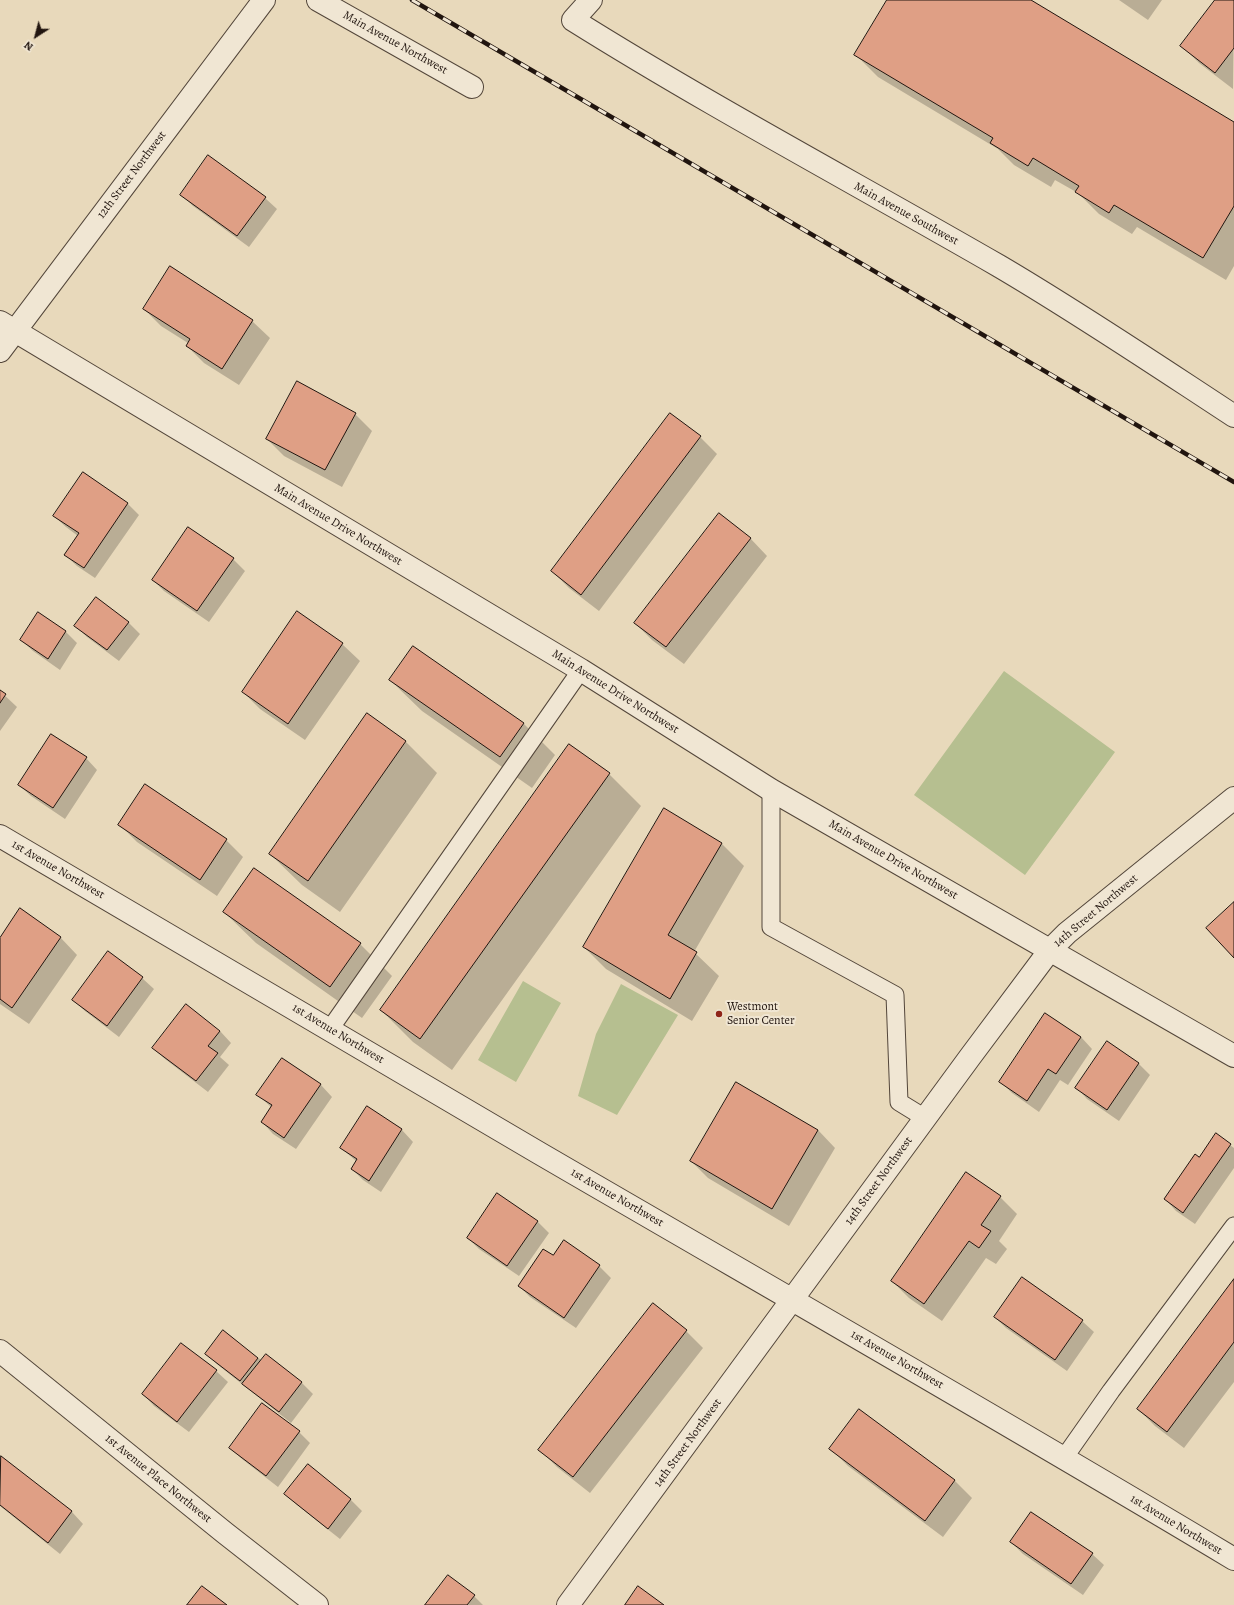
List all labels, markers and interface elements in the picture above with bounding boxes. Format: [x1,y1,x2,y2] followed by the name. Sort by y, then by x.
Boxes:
[340,8,450,78] street label: Main Avenue Northwest
[16,16,56,56] north arrow
[21,38,36,55] text: N
[94,128,170,222] street label: 12th Street Northwest
[851,179,961,249] street label: Main Avenue Southwest
[271,481,405,569] street label: Main Avenue Drive Northwest
[549,647,681,737] street label: Main Avenue Drive Northwest
[826,817,960,903] street label: Main Avenue Drive Northwest
[9,838,107,902] street label: 1st Avenue Northwest
[1051,872,1141,950] street label: 14th Street Northwest
[727,1000,795,1028] place label: Westmont Senior Center
[289,1001,387,1067] street label: 1st Avenue Northwest
[714,1009,724,1019] marker: Westmont Senior Center
[842,1134,916,1228] street label: 14th Street Northwest
[568,1166,666,1230] street label: 1st Avenue Northwest
[848,1328,946,1392] street label: 1st Avenue Northwest
[651,1396,725,1490] street label: 14th Street Northwest
[102,1432,214,1526] street label: 1st Avenue Place Northwest
[1127,1492,1225,1558] street label: 1st Avenue Northwest

